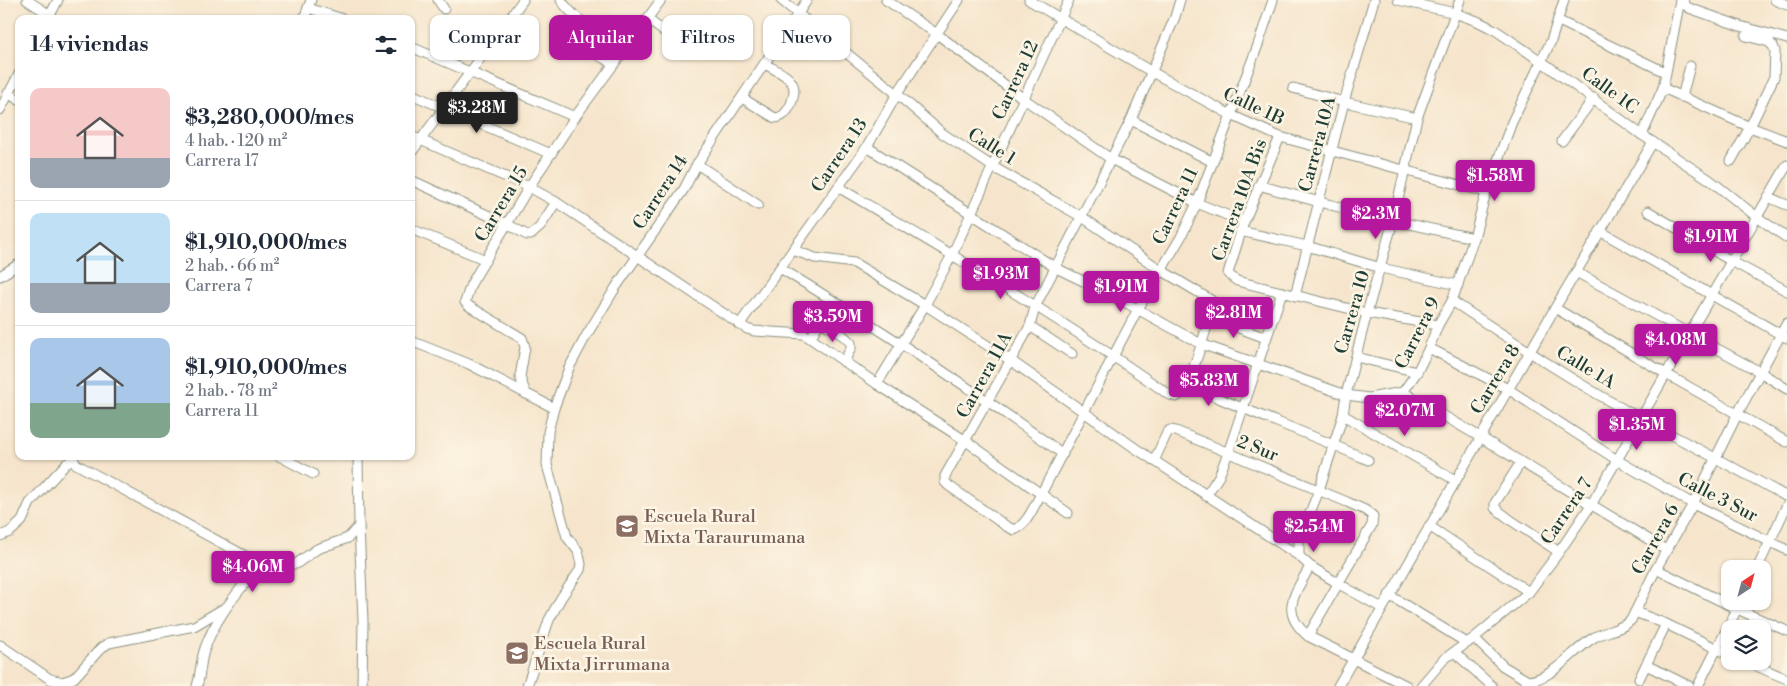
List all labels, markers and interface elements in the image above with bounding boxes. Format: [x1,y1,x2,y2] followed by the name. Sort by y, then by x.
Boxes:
[430,15,539,60] chip: Comprar
[549,15,652,60] chip: Alquilar
[662,15,753,60] chip: Filtros
[763,15,850,60] chip: Nuevo
[372,31,400,59] icon: filters
[30,32,148,58] text: 14 viviendas
[987,37,1044,124] street label: Carrera 12
[1577,62,1643,119] street label: Calle 1C
[1219,82,1288,131] street label: Calle 1B
[436,92,518,134] pin: $3.28M
[1294,93,1341,195] street label: Carrera 10A
[448,98,506,118] text: $3.28M
[185,105,354,131] text: $3,280,000/mes
[70,108,130,168] icon: home
[806,114,873,197] street label: Carrera 13
[963,123,1020,170] street label: Calle 1
[185,131,287,151] text: 4 hab. · 120 m²
[1207,136,1272,264] street label: Carrera 10A Bis
[628,150,693,234] street label: Carrera 14
[185,151,259,171] text: Carrera 17
[1454,160,1536,202] pin: $1.58M
[470,162,533,246] street label: Carrera 15
[1148,164,1204,249] street label: Carrera 11
[1467,166,1523,186] text: $1.58M
[1341,198,1411,240] pin: $2.3M
[1352,204,1400,224] text: $2.3M
[1670,220,1752,263] pin: $1.91M
[1684,227,1738,247] text: $1.91M
[185,230,347,256] text: $1,910,000/mes
[70,233,130,293] icon: home
[185,256,279,276] text: 2 hab. · 66 m²
[960,258,1042,300] pin: $1.93M
[973,264,1029,284] text: $1.93M
[1330,268,1375,357] street label: Carrera 10
[1080,270,1162,313] pin: $1.91M
[185,276,253,296] text: Carrera 7
[1094,277,1148,297] text: $1.91M
[1390,293,1445,373] street label: Carrera 9
[1193,296,1275,339] pin: $2.81M
[792,300,874,343] pin: $3.59M
[1206,303,1262,323] text: $2.81M
[804,307,862,327] text: $3.59M
[1635,324,1717,366] pin: $4.08M
[951,327,1018,422] street label: Carrera 11A
[1645,330,1707,350] text: $4.08M
[1466,340,1525,419] street label: Carrera 8
[1552,341,1620,394] street label: Calle 1A
[185,355,347,381] text: $1,910,000/mes
[70,358,130,418] icon: home
[1168,364,1250,407] pin: $5.83M
[1180,371,1238,391] text: $5.83M
[185,381,278,401] text: 2 hab. · 78 m²
[1364,394,1446,437] pin: $2.07M
[185,401,259,421] text: Carrera 11
[1375,401,1435,421] text: $2.07M
[1596,408,1678,451] pin: $1.35M
[1609,415,1665,435] text: $1.35M
[1234,430,1282,467] street label: 2 Sur
[1674,467,1762,528] street label: Calle 3 Sur
[1536,473,1597,549] street label: Carrera 7
[1627,500,1684,579] street label: Carrera 6
[644,505,806,549] place label: Escuela Rural Mixta Taraurumana
[1273,510,1355,553] pin: $2.54M
[614,513,640,539] school or university icon: Escuela Rural Mixta Taraurumana
[1284,517,1344,537] text: $2.54M
[212,550,294,593] pin: $4.06M
[222,557,284,577] text: $4.06M
[1721,560,1771,610] north arrow
[1721,560,1771,670] map controls
[1721,620,1771,670] button: layers
[534,632,671,676] place label: Escuela Rural Mixta Jirrumana
[504,640,530,666] school or university icon: Escuela Rural Mixta Jirrumana

